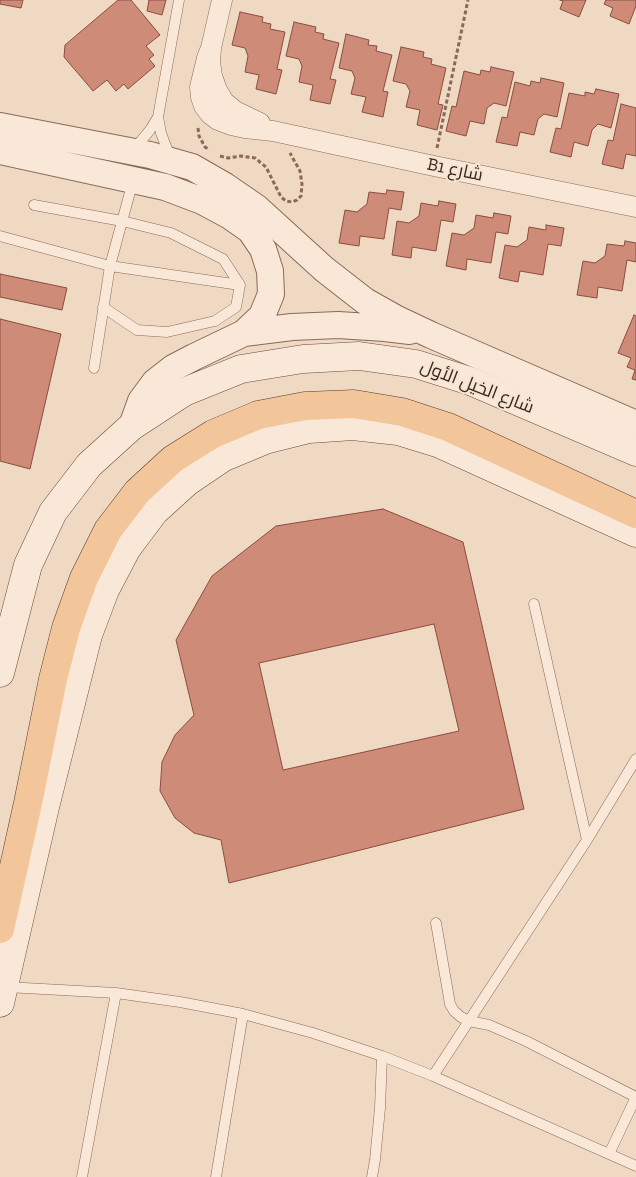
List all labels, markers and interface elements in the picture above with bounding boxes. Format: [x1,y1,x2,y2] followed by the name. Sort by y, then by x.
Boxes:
[425,154,485,186] street label: B1 شارع
[417,355,537,419] street label: شارع الخيل الأول

